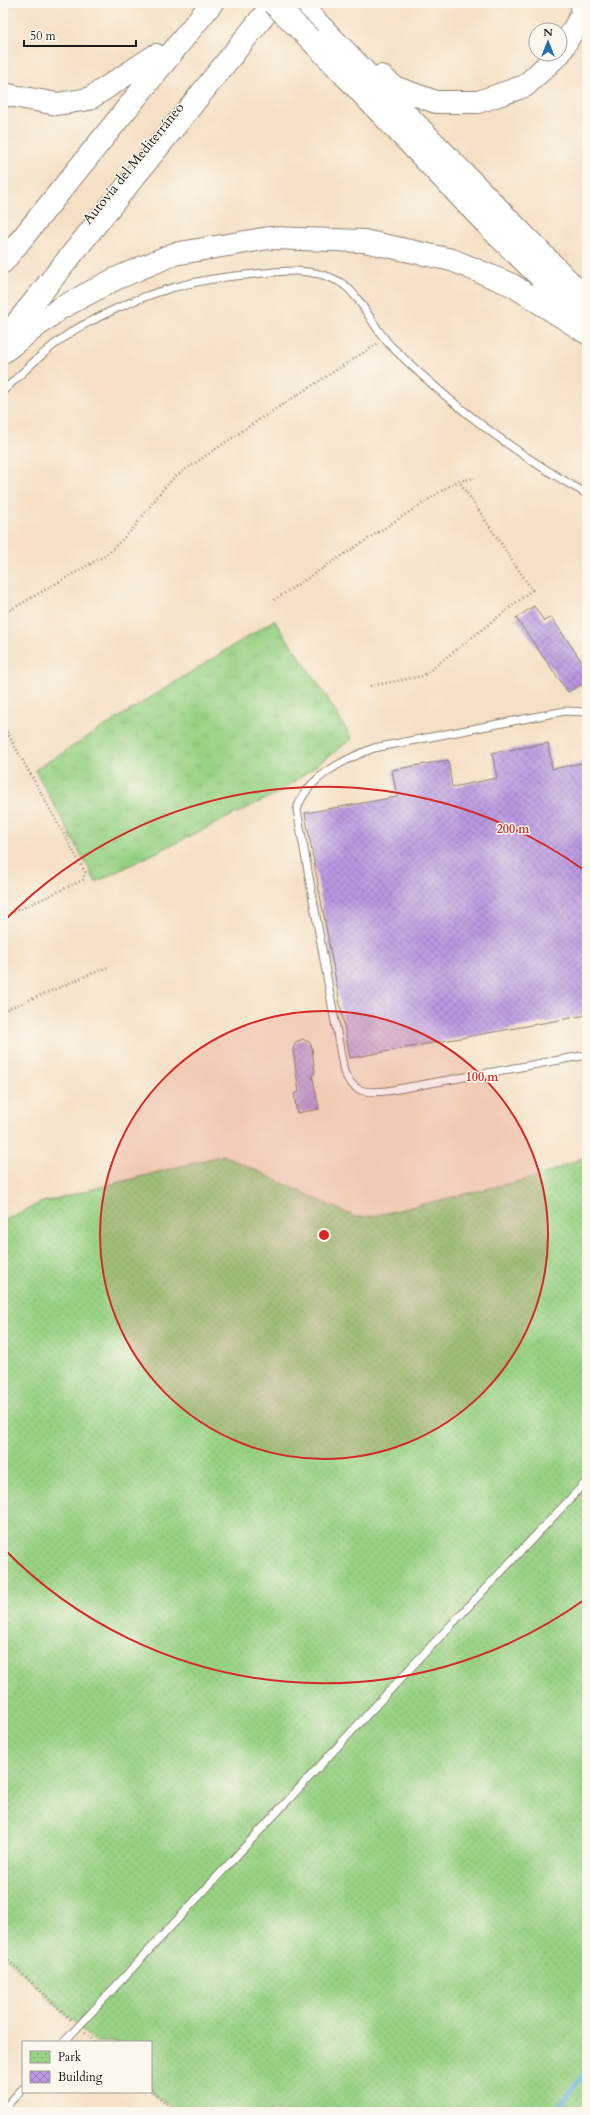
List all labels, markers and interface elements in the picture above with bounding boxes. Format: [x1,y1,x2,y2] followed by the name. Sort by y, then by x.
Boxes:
[24,22,136,48] scale bar
[528,22,568,62] north arrow
[543,25,553,40] text: N
[30,28,57,44] text: 50 m
[78,98,189,228] street label: Autovía del Mediterráneo
[497,821,530,837] text: 200 m
[466,1069,499,1085] text: 100 m
[317,1228,331,1242] centre of rings
[22,2041,152,2093] legend
[58,2049,82,2065] text: Park
[58,2069,103,2085] text: Building

